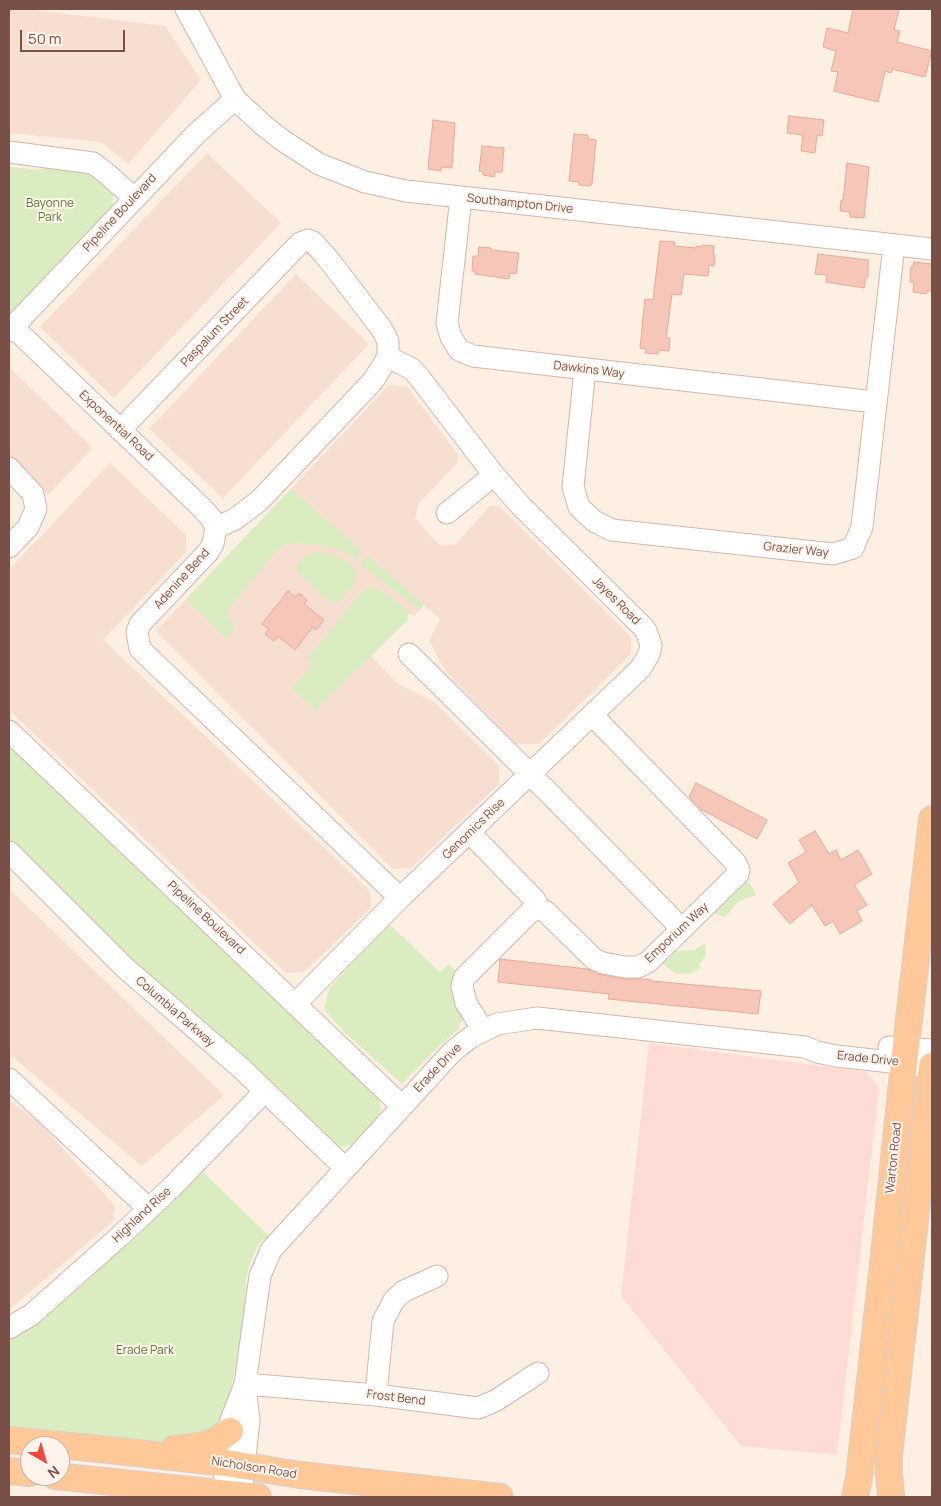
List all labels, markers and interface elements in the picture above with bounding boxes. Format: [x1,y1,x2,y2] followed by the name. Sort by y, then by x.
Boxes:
[22,20,128,52] scale bar
[28,28,62,49] text: 50 m
[80,171,160,255] street label: Pipeline Boulevard
[466,191,574,217] street label: Southampton Drive
[26,197,74,225] park label: Bayonne Park
[178,294,252,370] street label: Paspalum Street
[553,358,625,382] street label: Dawkins Way
[76,388,156,464] street label: Exponential Road
[763,539,829,561] street label: Grazier Way
[151,546,213,612] street label: Adenine Bend
[589,574,643,628] street label: Jayes Road
[440,796,508,862] street label: Genomics Rise
[164,878,248,958] street label: Pipeline Boulevard
[642,900,712,966] street label: Emporium Way
[132,974,218,1050] street label: Columbia Parkway
[411,1041,465,1095] street label: Erade Drive
[836,1049,900,1069] street label: Erade Drive
[883,1122,905,1194] street label: Warton Road
[110,1184,174,1246] street label: Highland Rise
[116,1344,174,1358] park label: Erade Park
[366,1387,426,1409] street label: Frost Bend
[20,1436,70,1486] north arrow
[210,1454,298,1482] street label: Nicholson Road
[44,1462,64,1483] text: N

